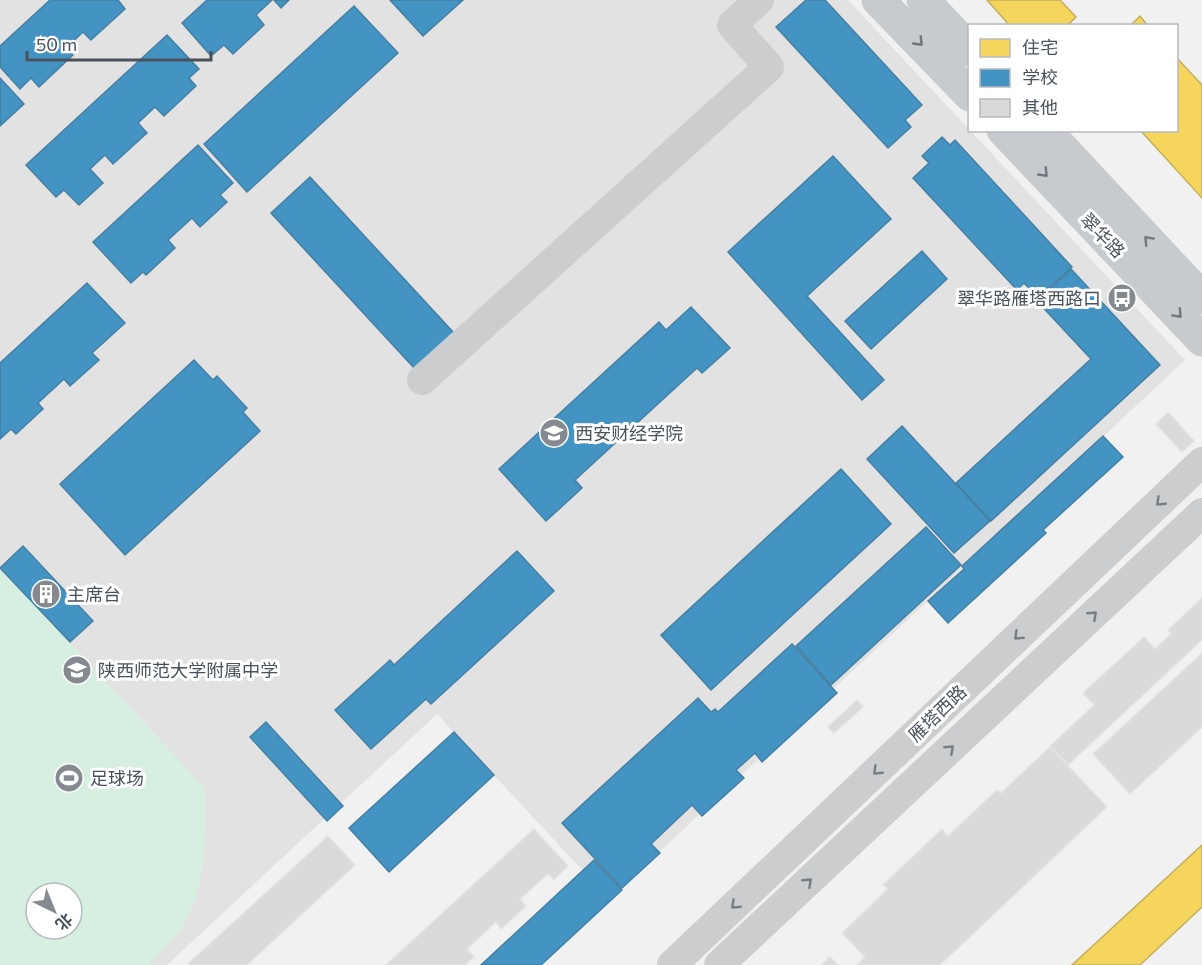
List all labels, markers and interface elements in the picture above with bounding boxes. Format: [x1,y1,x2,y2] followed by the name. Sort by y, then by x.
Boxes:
[27,24,212,62] scale bar
[968,24,1178,132] legend
[36,33,77,55] text: 50 m
[912,36,923,46] one-way arrow
[1022,36,1058,58] text: 住宅
[1022,66,1058,88] text: 学校
[1022,96,1058,118] text: 其他
[1036,165,1047,176] one-way arrow
[1076,208,1130,262] street label: 翠华路
[1144,236,1155,247] one-way arrow
[1106,282,1138,314] bus stop icon: 翠华路雁塔西路口
[957,287,1101,309] place label: 翠华路雁塔西路口
[1171,307,1182,318] one-way arrow
[538,417,570,449] school or university icon: 西安财经学院
[575,422,683,444] place label: 西安财经学院
[1156,495,1166,506] one-way arrow
[30,578,62,610] building icon: 主席台
[67,583,121,605] place label: 主席台
[1086,611,1096,622] one-way arrow
[1015,629,1025,640] one-way arrow
[61,654,93,686] school or university icon: 陕西师范大学附属中学
[98,659,278,681] place label: 陕西师范大学附属中学
[903,680,971,746] street label: 雁塔西路
[943,745,954,756] one-way arrow
[53,762,85,794] sports icon: 足球场
[873,763,884,774] one-way arrow
[90,767,144,789] place label: 足球场
[801,878,812,889] one-way arrow
[24,881,84,941] north arrow
[732,898,742,909] one-way arrow
[52,910,77,935] text: 北

